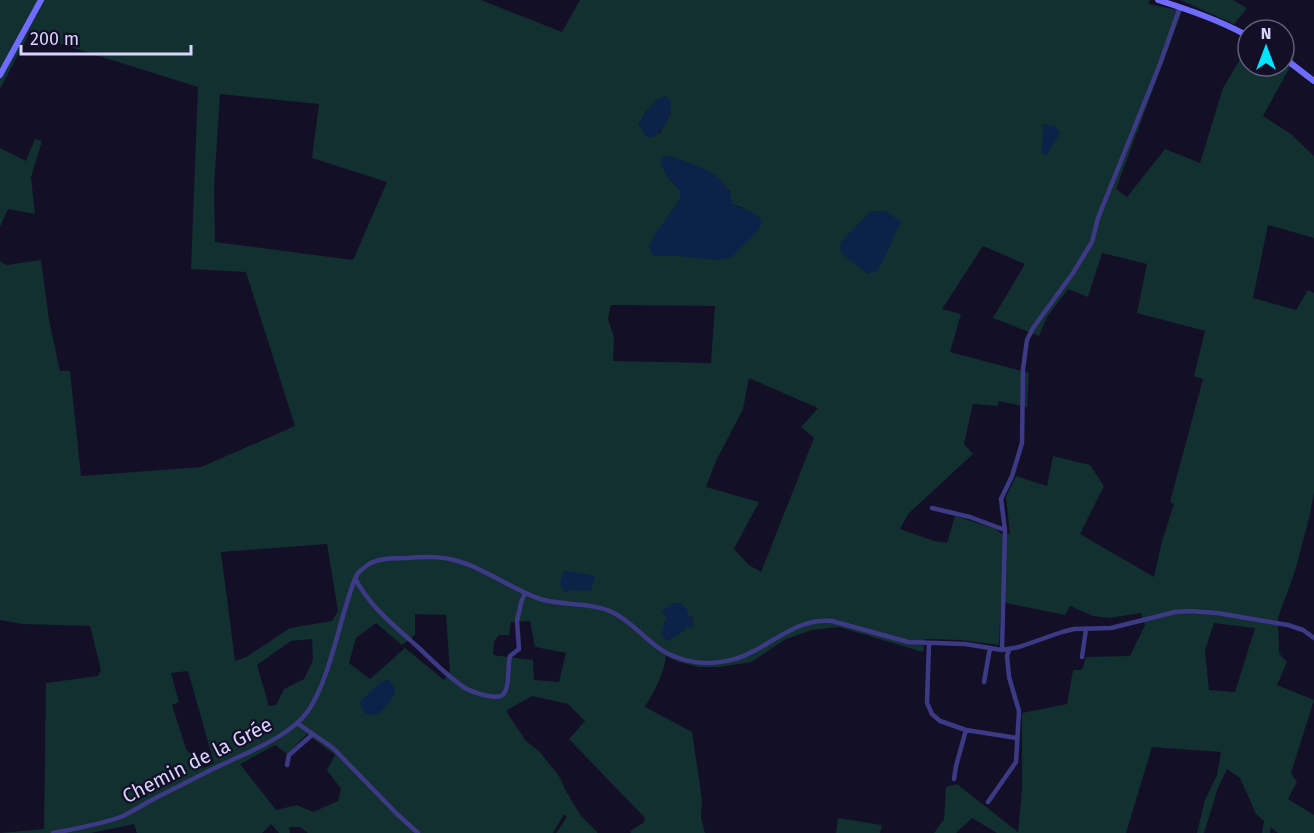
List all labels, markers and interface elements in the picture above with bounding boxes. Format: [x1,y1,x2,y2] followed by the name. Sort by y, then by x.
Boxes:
[21,18,190,56] scale bar
[1236,18,1296,78] north arrow
[1261,24,1271,43] text: N
[30,28,79,50] text: 200 m
[118,712,276,808] street label: Chemin de la Grée

